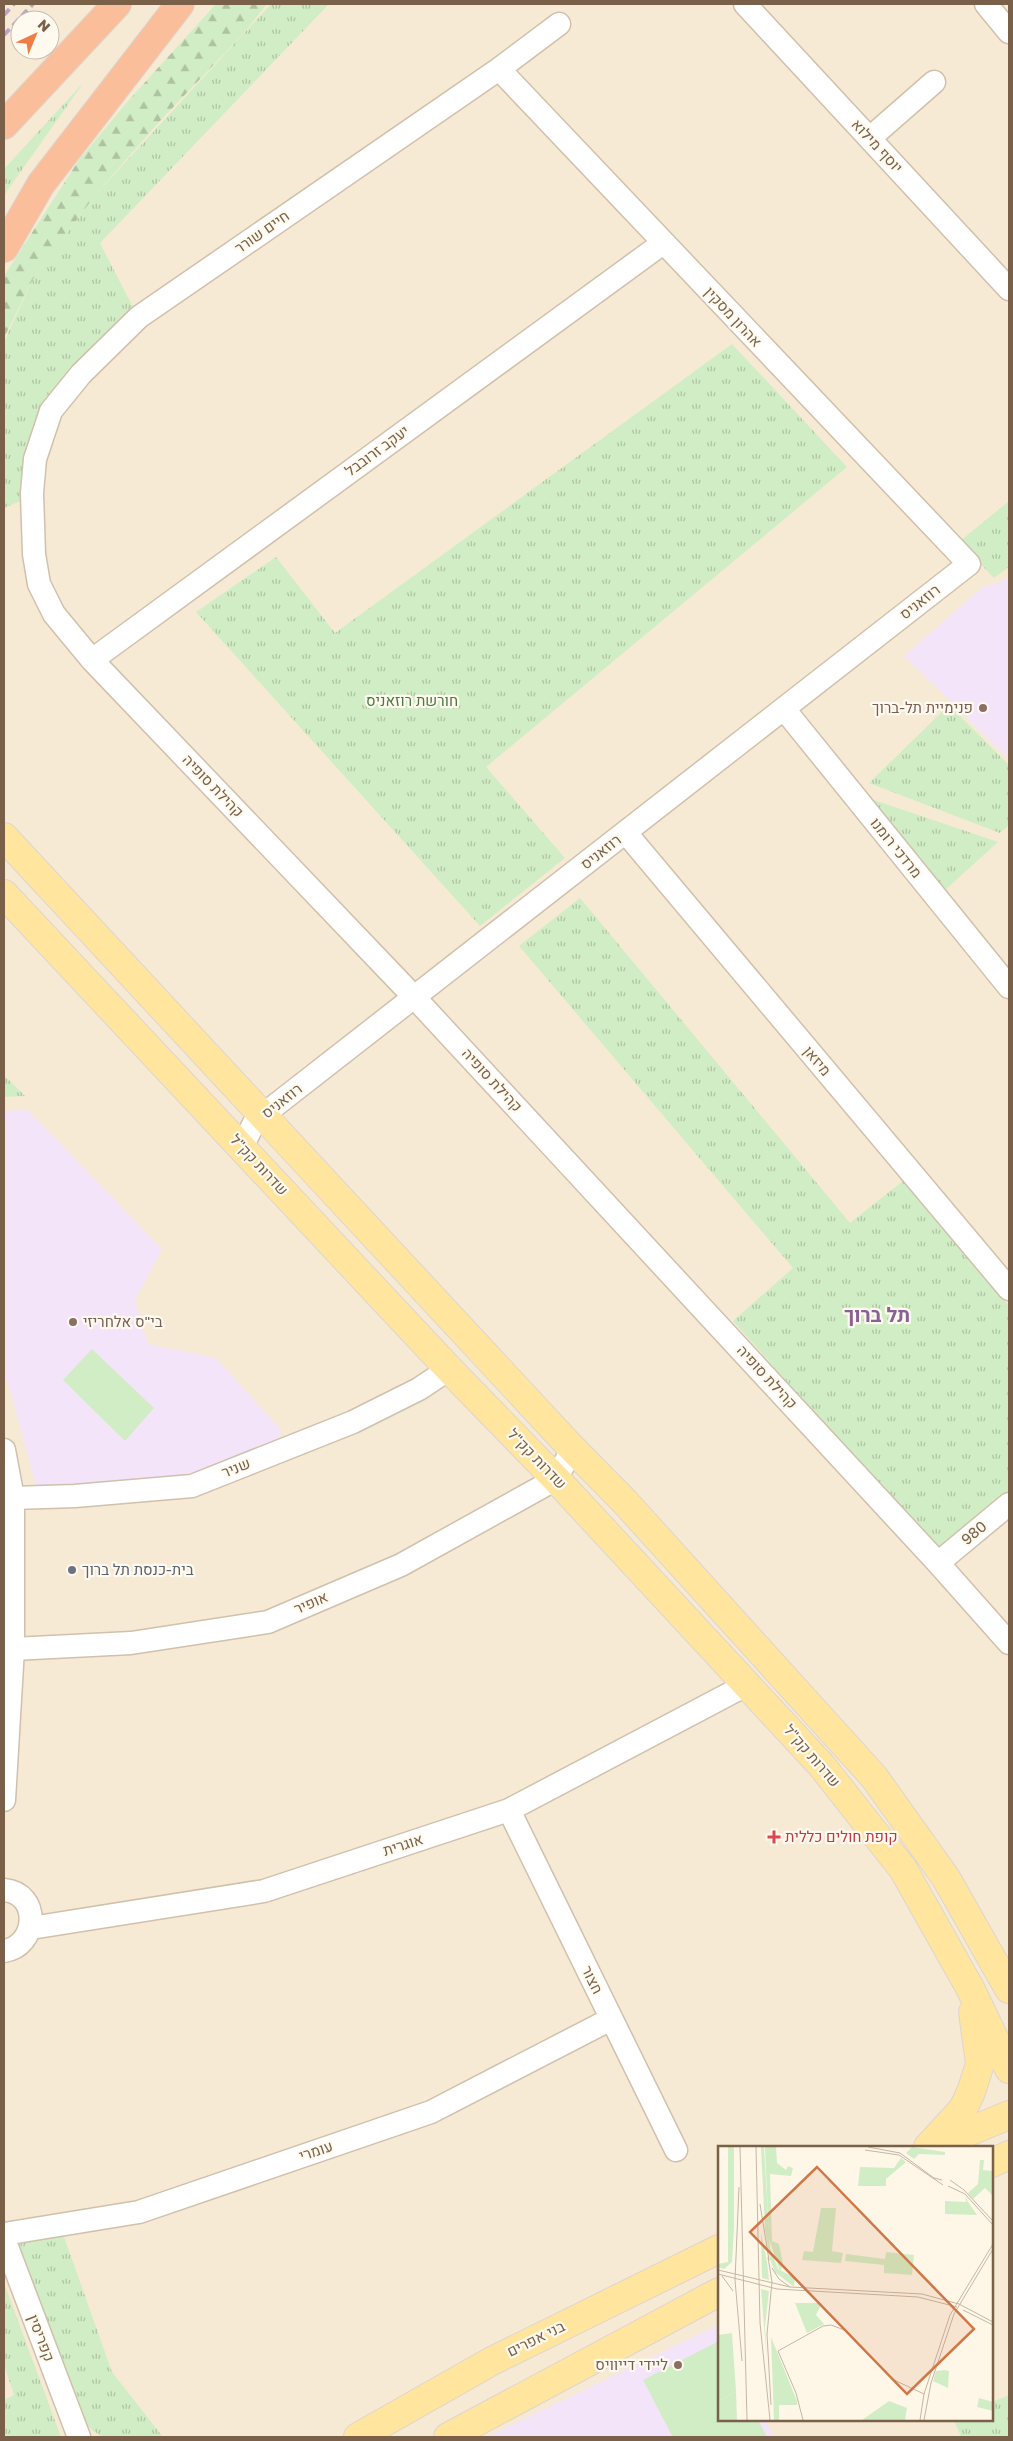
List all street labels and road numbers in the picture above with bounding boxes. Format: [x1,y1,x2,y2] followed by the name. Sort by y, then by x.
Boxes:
[848,115,907,176] street label: יוסף מילוא
[231,206,292,256] street label: חיים שורר
[701,283,766,350] street label: אהרון מסקין
[341,421,412,479] street label: יעקב זרובבל
[896,580,943,623] street label: רוזאניס
[179,750,248,820] street label: קהילת סופיה
[867,814,926,881] street label: מרדכי רומנו
[577,830,624,873] street label: רוזאניס
[800,1042,835,1079] street label: מיזאן
[459,1044,527,1115] street label: קהילת סופיה
[258,1079,305,1122] street label: רוזאניס
[227,1130,293,1199] street label: שדרות קק"ל
[734,1341,802,1412] street label: קהילת סופיה
[505,1424,571,1492] street label: שדרות קק"ל
[219,1453,253,1481] street label: שניר
[957,1516,990,1548] street label: 980
[291,1587,330,1617] street label: אופיר
[781,1720,845,1790] street label: שדרות קק"ל
[380,1829,425,1859] street label: אוגרית
[578,1963,607,1997] street label: חצור
[296,2136,335,2164] street label: עומרי
[25,2312,59,2364] street label: קפריסין
[504,2316,567,2360] street label: בני אפרים

